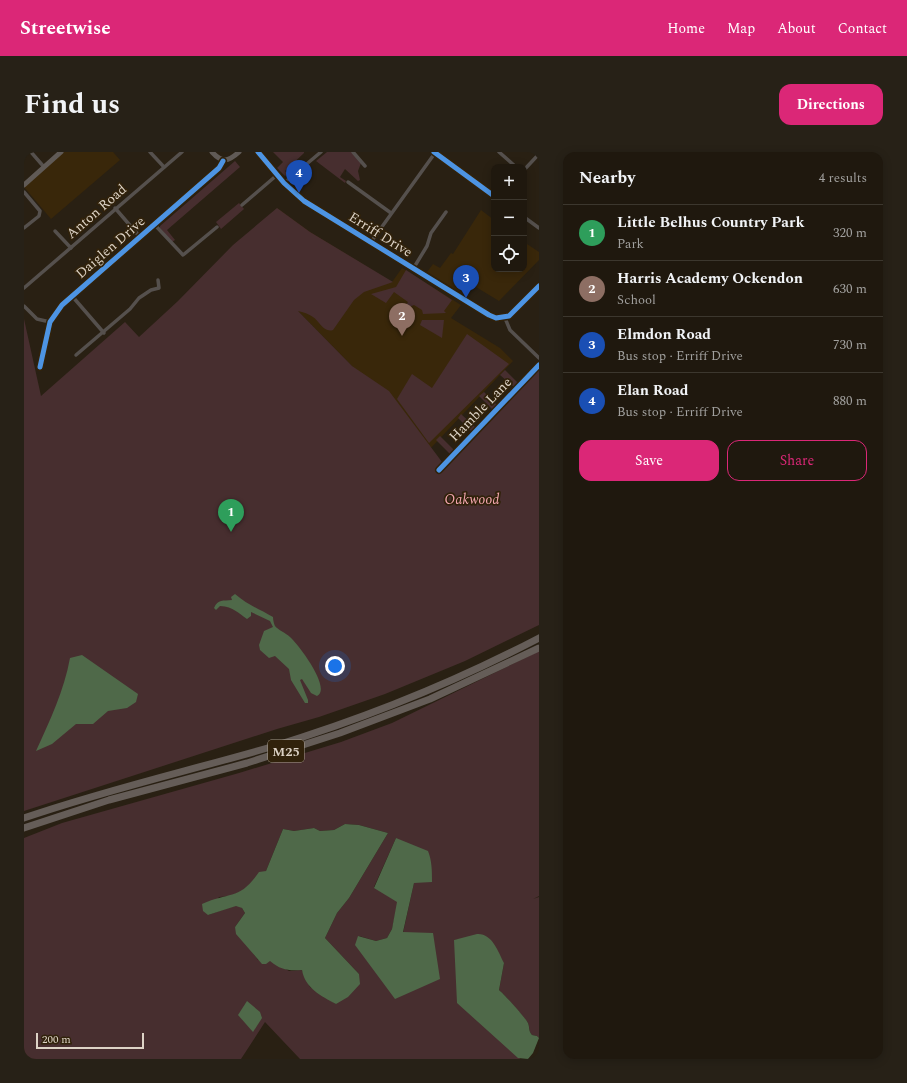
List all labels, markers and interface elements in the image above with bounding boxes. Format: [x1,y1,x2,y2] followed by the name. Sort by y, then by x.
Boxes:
[20,14,111,43] text: Streetwise
[667,18,705,39] text: Home
[727,18,755,39] text: Map
[777,18,816,39] text: About
[838,18,887,39] text: Contact
[24,83,120,126] text: Find us
[779,84,883,125] button: Directions
[286,160,312,193] pin: 4
[491,164,527,272] map controls
[491,164,527,200] button: +
[579,165,635,191] text: Nearby
[819,168,867,188] text: 4 results
[61,179,131,244] street label: Anton Road
[491,200,527,236] button: −
[345,206,417,263] street label: Erriff Drive
[71,211,150,284] street label: Daiglen Drive
[617,211,804,234] text: Little Belhus Country Park
[588,223,596,243] text: 1
[833,223,867,243] text: 320 m
[617,234,644,254] text: Park
[491,236,527,272] button: locate
[453,265,479,298] pin: 3
[617,267,803,290] text: Harris Academy Ockendon
[588,279,596,299] text: 2
[833,279,867,299] text: 630 m
[617,290,656,310] text: School
[389,303,415,336] pin: 2
[617,323,711,346] text: Elmdon Road
[588,335,596,355] text: 3
[833,335,867,355] text: 730 m
[617,346,743,366] text: Bus stop · Erriff Drive
[444,372,517,446] street label: Hamble Lane
[617,379,688,402] text: Elan Road
[588,391,596,411] text: 4
[833,391,867,411] text: 880 m
[617,402,743,422] text: Bus stop · Erriff Drive
[579,440,719,481] button: Save
[727,440,867,481] button: Share
[445,489,499,510] park label: Oakwood
[218,499,244,532] pin: 1
[325,656,345,676] your location
[268,740,304,762] road number: M25
[36,1031,144,1050] scale bar
[42,1031,71,1048] text: 200 m

